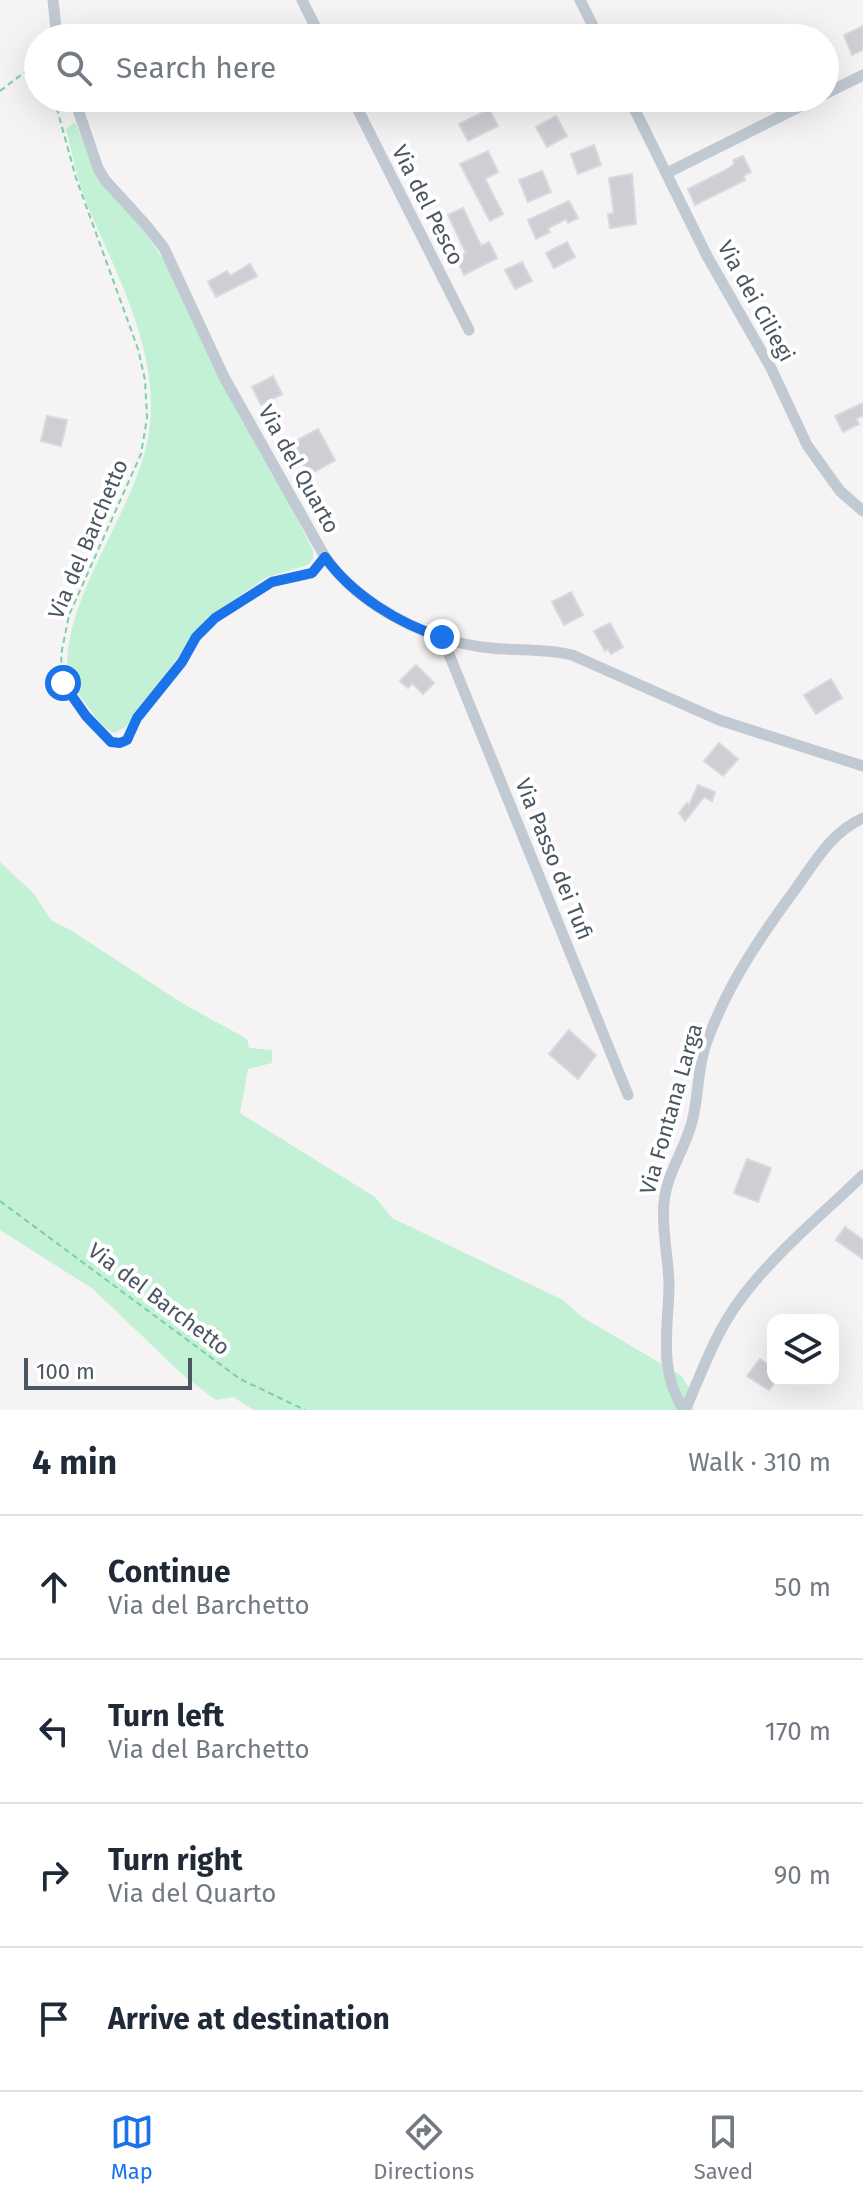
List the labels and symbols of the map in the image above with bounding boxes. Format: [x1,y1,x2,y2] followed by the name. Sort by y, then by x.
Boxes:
[386,141,470,269] street label: Via del Pesco
[712,236,800,366] street label: Via dei Ciliegi
[253,400,345,538] street label: Via del Quarto
[42,455,134,623] street label: Via del Barchetto
[424,619,460,655] route end
[45,665,81,701] route start
[509,774,599,944] street label: Via Passo dei Tufi
[634,1021,708,1197] street label: Via Fontana Larga
[83,1237,235,1361] street label: Via del Barchetto
[24,1354,192,1390] scale bar

